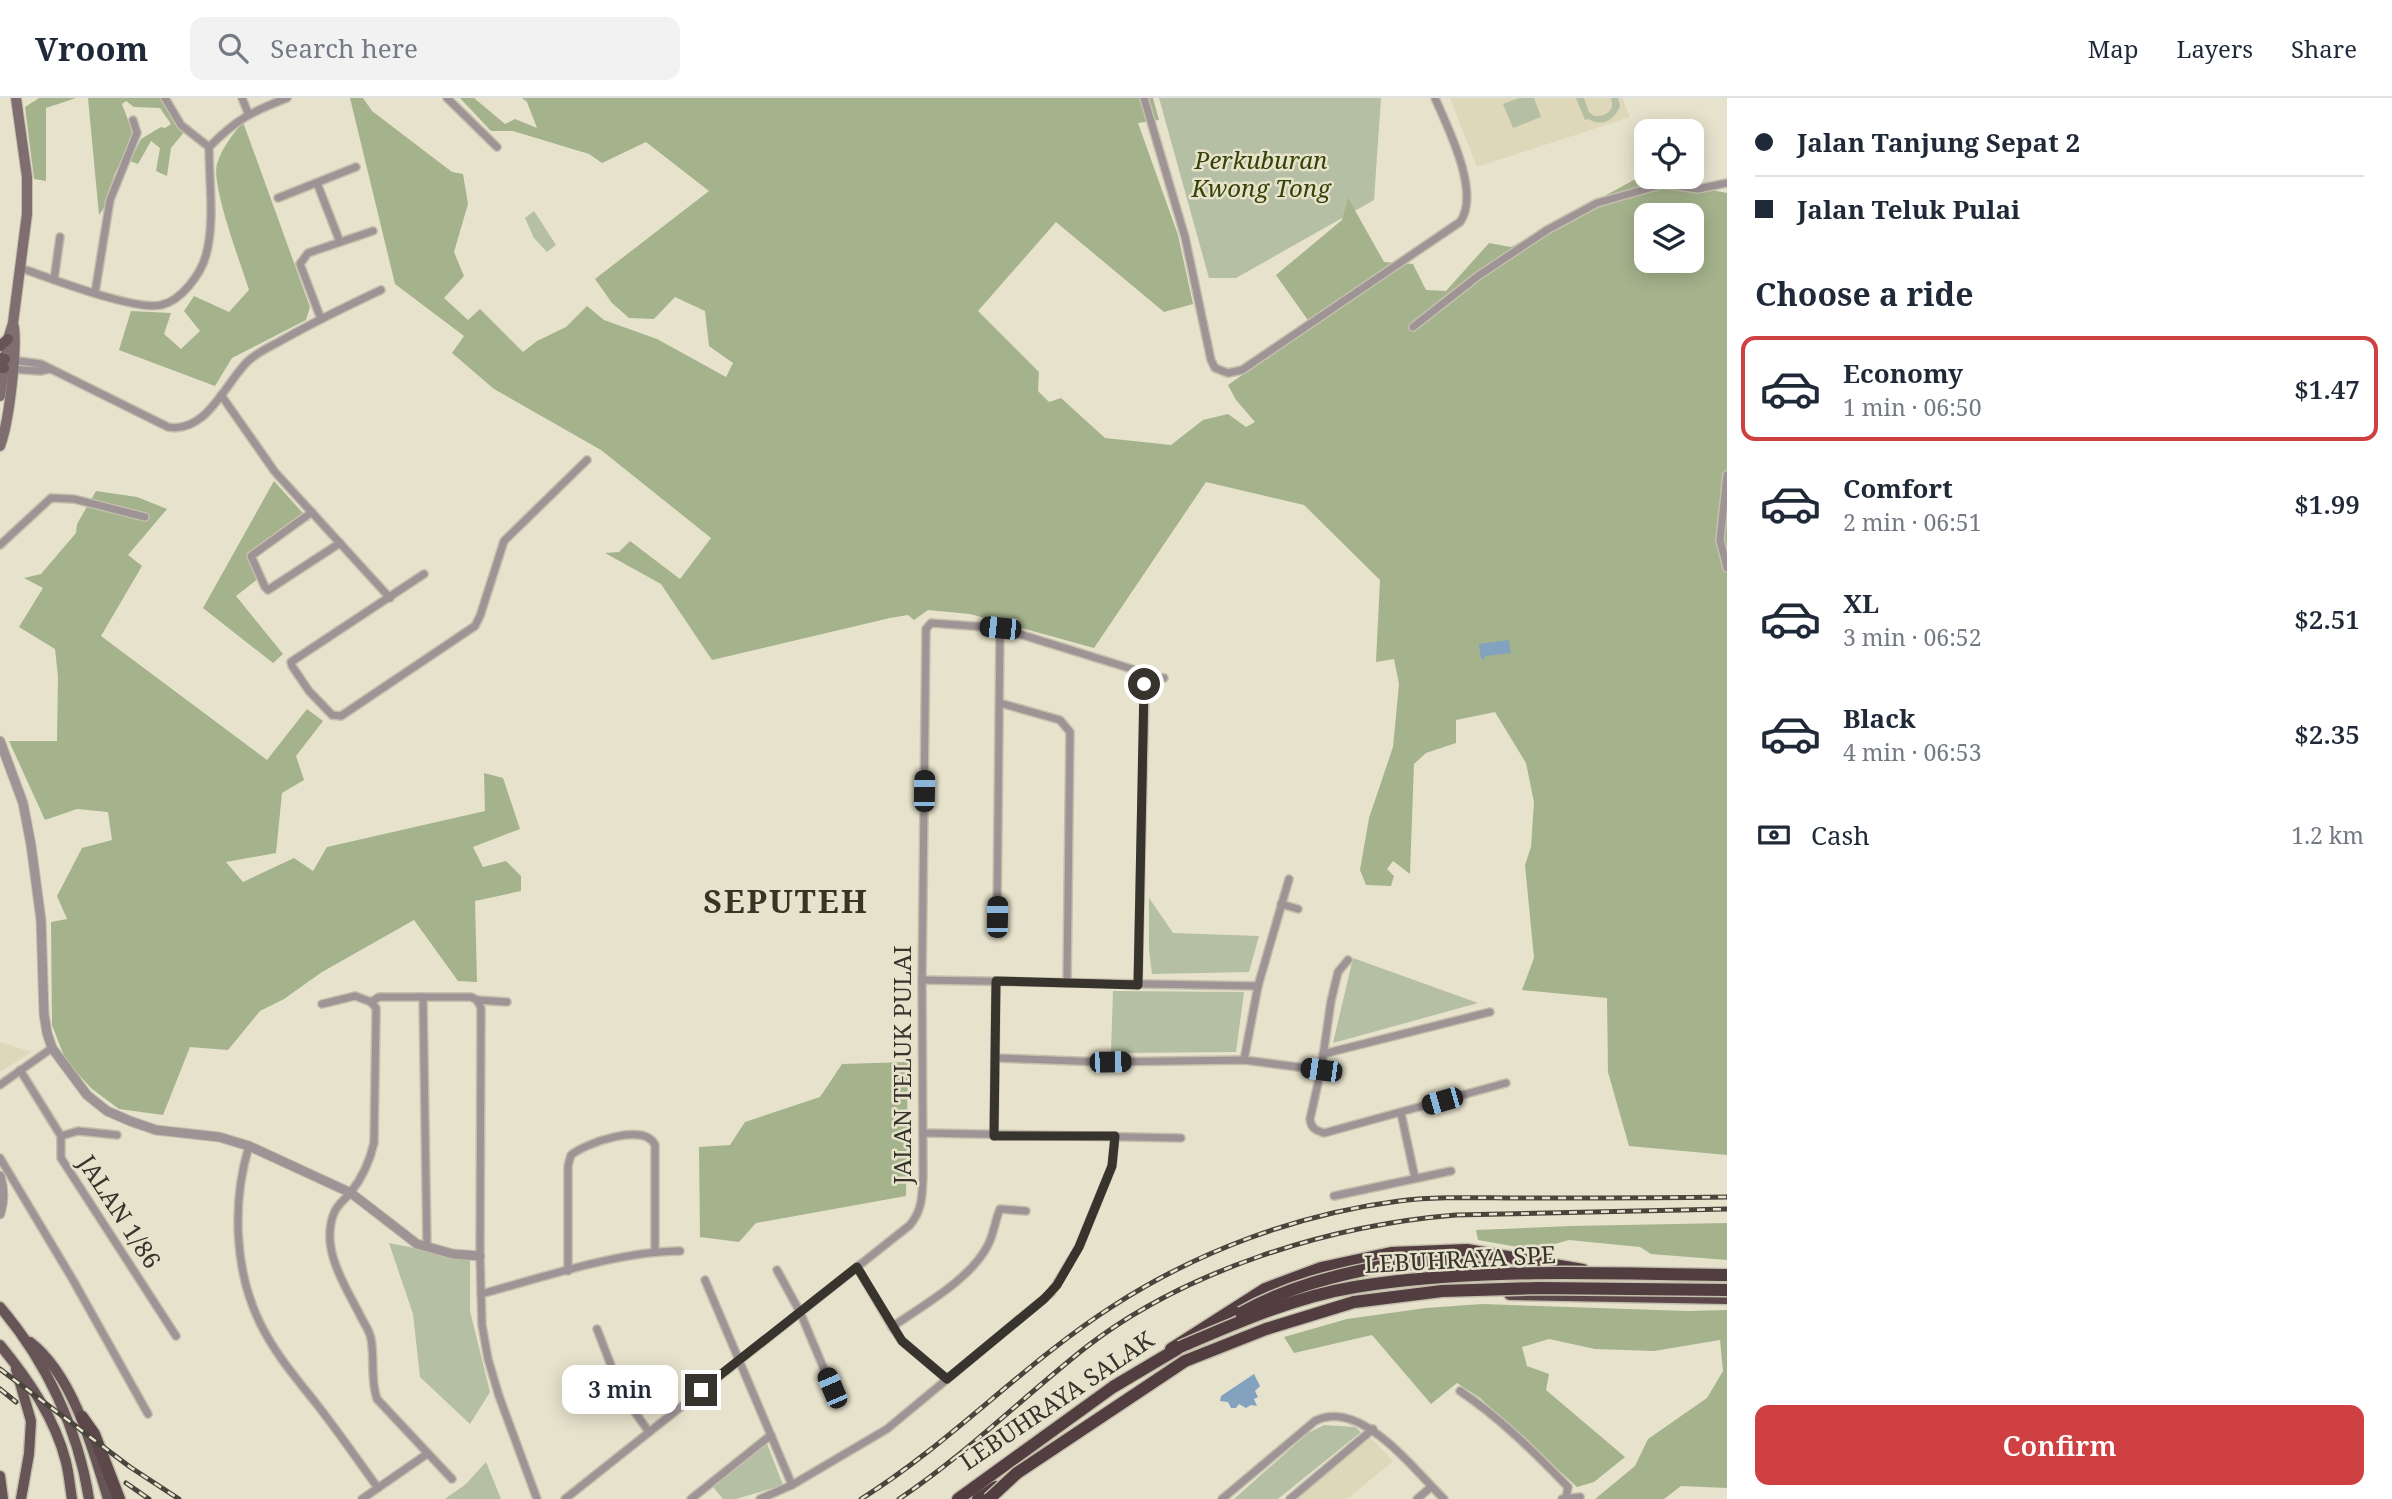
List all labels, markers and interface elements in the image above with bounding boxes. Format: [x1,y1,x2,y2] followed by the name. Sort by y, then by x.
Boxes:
[190,17,680,80] search box
[35,26,148,71] text: Vroom
[214,29,252,67] icon: search
[270,30,418,66] text: Search here
[2088,32,2139,65] text: Map
[2177,32,2253,65] text: Layers
[2291,32,2357,65] text: Share
[1634,119,1704,273] map controls
[1634,119,1704,189] button: locate
[1797,124,2080,160] text: Jalan Tanjung Sepat 2
[1191,143,1332,204] park label: Perkuburan Kwong Tong
[1797,191,2020,227] text: Jalan Teluk Pulai
[1634,203,1704,273] button: layers
[1755,272,1974,315] text: Choose a ride
[1843,355,1963,391] text: Economy
[1759,357,1822,420] icon: car
[2294,371,2360,407] text: $1.47
[1843,391,1981,423] text: 1 min · 06:50
[1843,470,1953,506] text: Comfort
[1759,472,1822,535] icon: car
[2294,486,2360,522] text: $1.99
[1843,506,1981,538] text: 2 min · 06:51
[1843,585,1879,621] text: XL
[1759,587,1822,650] icon: car
[2294,601,2360,637] text: $2.51
[979,615,1022,641] car
[1843,621,1981,653] text: 3 min · 06:52
[1128,668,1160,700] route start
[1843,700,1916,736] text: Black
[1759,702,1822,765] icon: car
[2294,716,2360,752] text: $2.35
[1843,736,1981,768] text: 4 min · 06:53
[914,770,935,812] car
[1755,816,1793,854] icon: cash
[1811,817,1870,853] text: Cash
[2291,819,2364,851] text: 1.2 km
[703,879,869,922] district label: SEPUTEH
[987,896,1008,938] car
[885,945,918,1186] street label: JALAN TELUK PULAI
[1089,1051,1132,1073] car
[1299,1057,1344,1083] car
[1419,1085,1466,1117] car
[71,1147,169,1274] street label: JALAN 1/86
[1363,1237,1557,1280] street label: LEBUHRAYA SPE
[953,1322,1161,1477] street label: LEBUHRAYA SALAK
[815,1365,850,1411] car
[561,1366,676,1414] callout: 3 min
[588,1373,652,1405] text: 3 min
[685,1374,717,1406] route end
[1755,1405,2364,1485] button: Confirm

